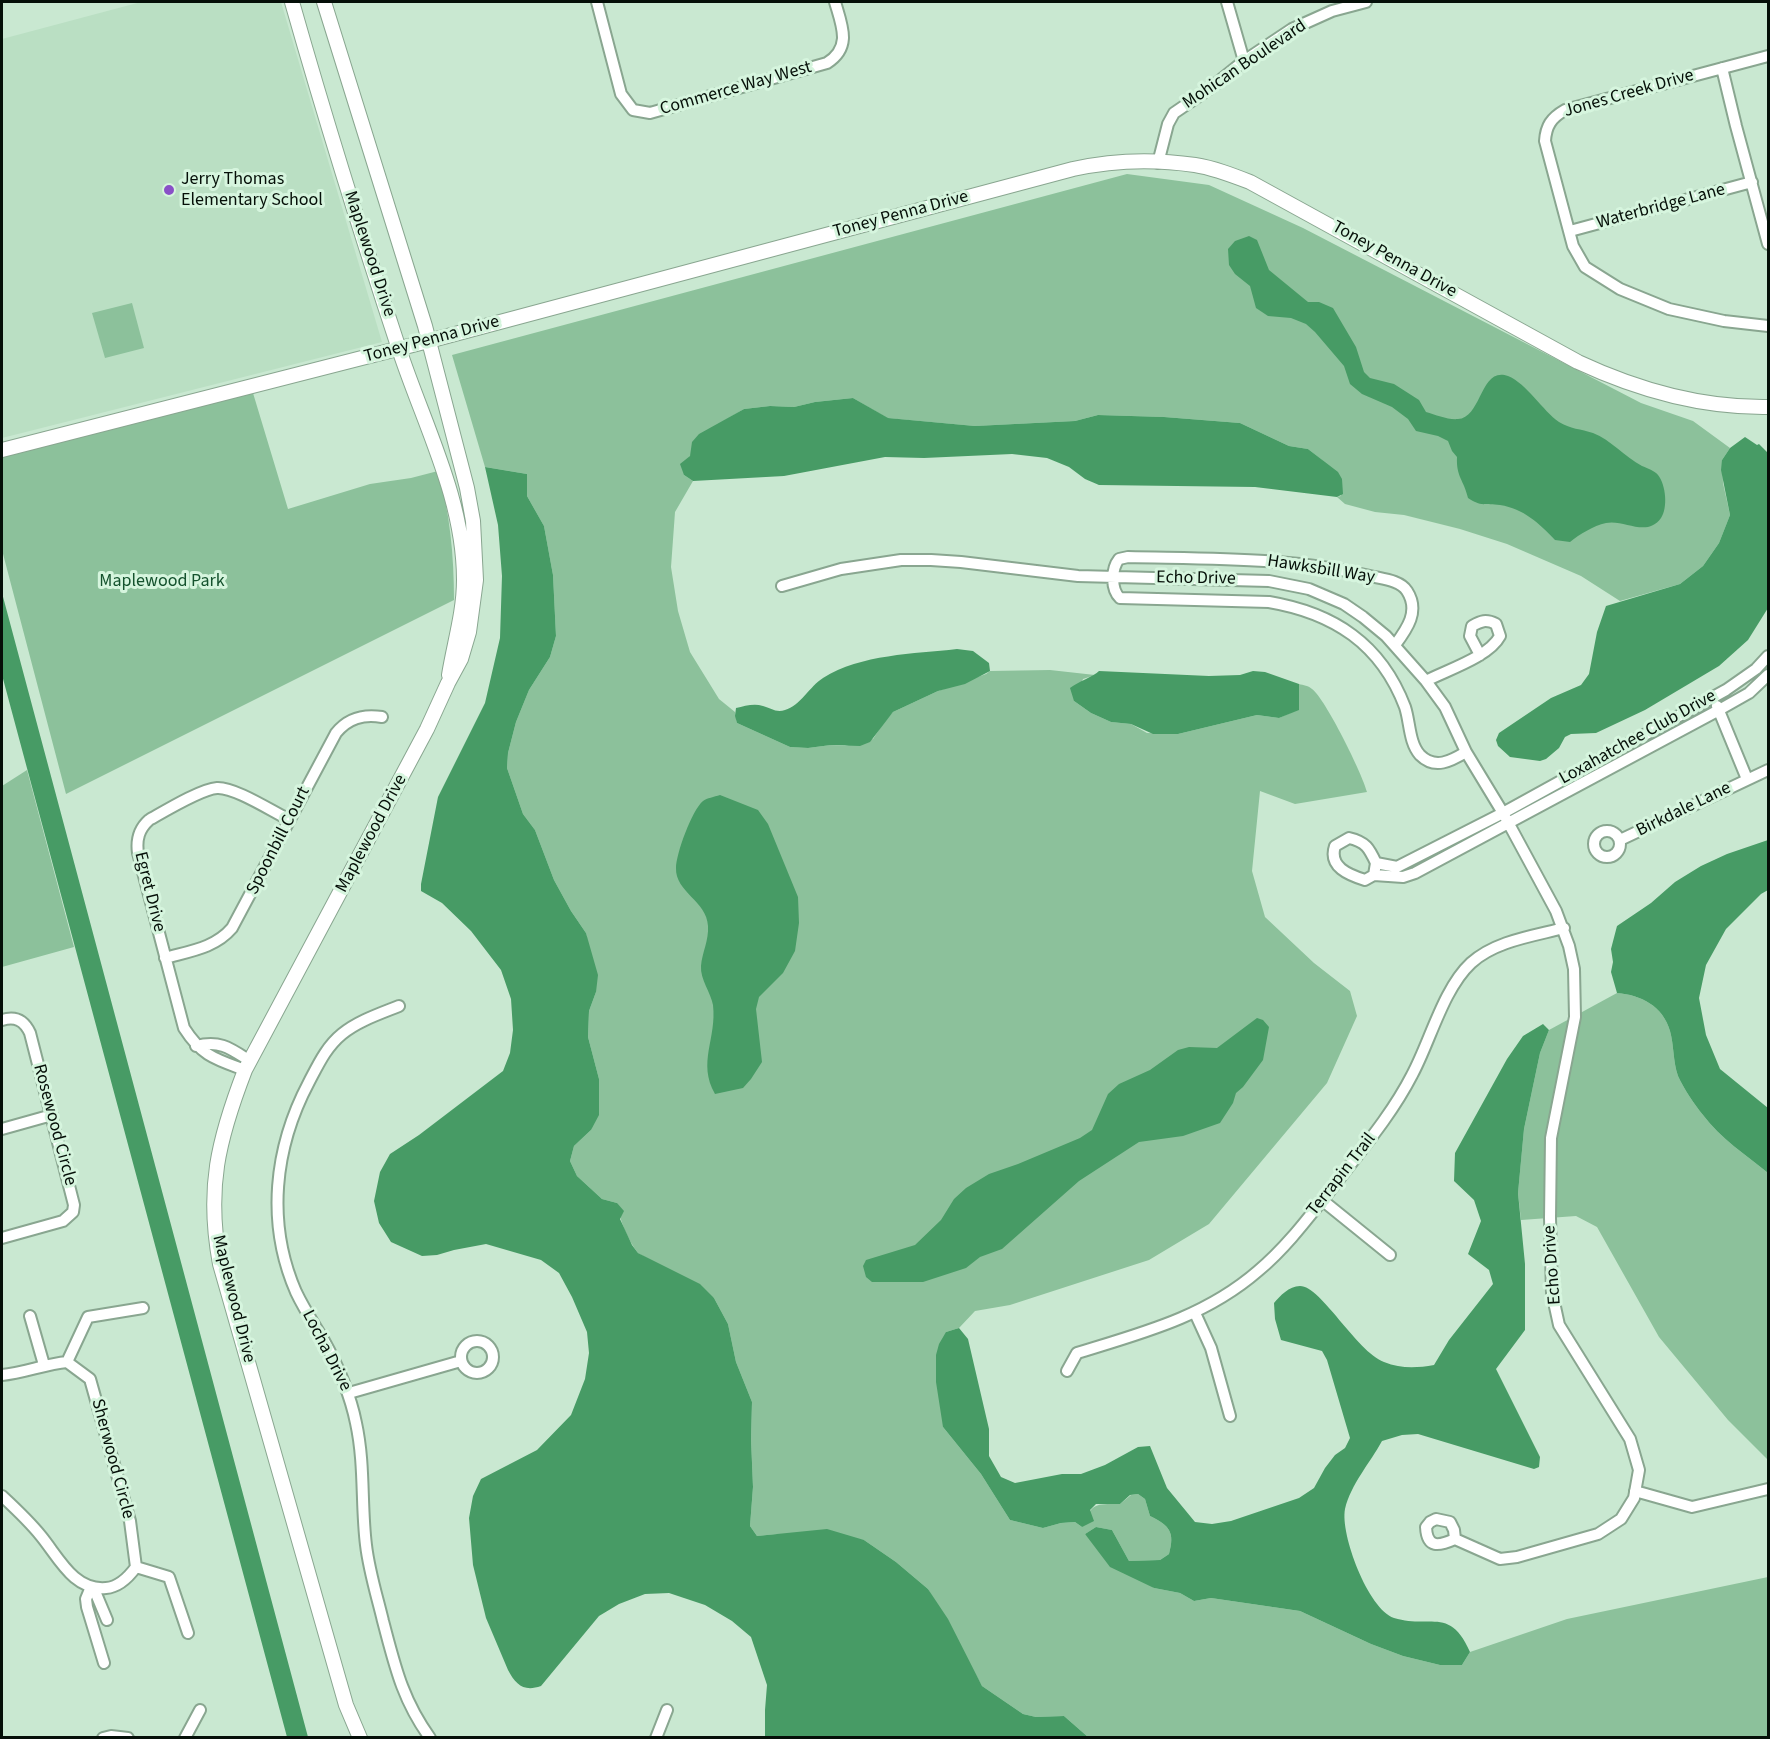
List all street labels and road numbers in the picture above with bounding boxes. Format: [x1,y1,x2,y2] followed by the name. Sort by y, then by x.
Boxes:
[1179,16,1311,114] street label: Mohican Boulevard
[658,57,814,121] street label: Commerce Way West
[1562,65,1696,123] street label: Jones Creek Drive
[1594,179,1728,235] street label: Waterbridge Lane
[831,187,971,243] street label: Toney Penna Drive
[339,188,399,320] street label: Maplewood Drive
[1328,217,1460,303] street label: Toney Penna Drive
[362,312,502,368] street label: Toney Penna Drive
[1266,551,1376,589] street label: Hawksbill Way
[1156,568,1236,590] street label: Echo Drive
[1556,686,1720,790] street label: Loxahatchee Club Drive
[332,771,412,897] street label: Maplewood Drive
[1633,778,1735,842] street label: Birkdale Lane
[243,783,315,899] street label: Spoonbill Court
[129,850,169,934] street label: Egret Drive
[27,1062,81,1188] street label: Rosewood Circle
[1303,1129,1381,1221] street label: Terrapin Trail
[1539,1225,1567,1305] street label: Echo Drive
[207,1233,259,1365] street label: Maplewood Drive
[296,1307,356,1395] street label: Locha Drive
[86,1397,138,1521] street label: Sherwood Circle

